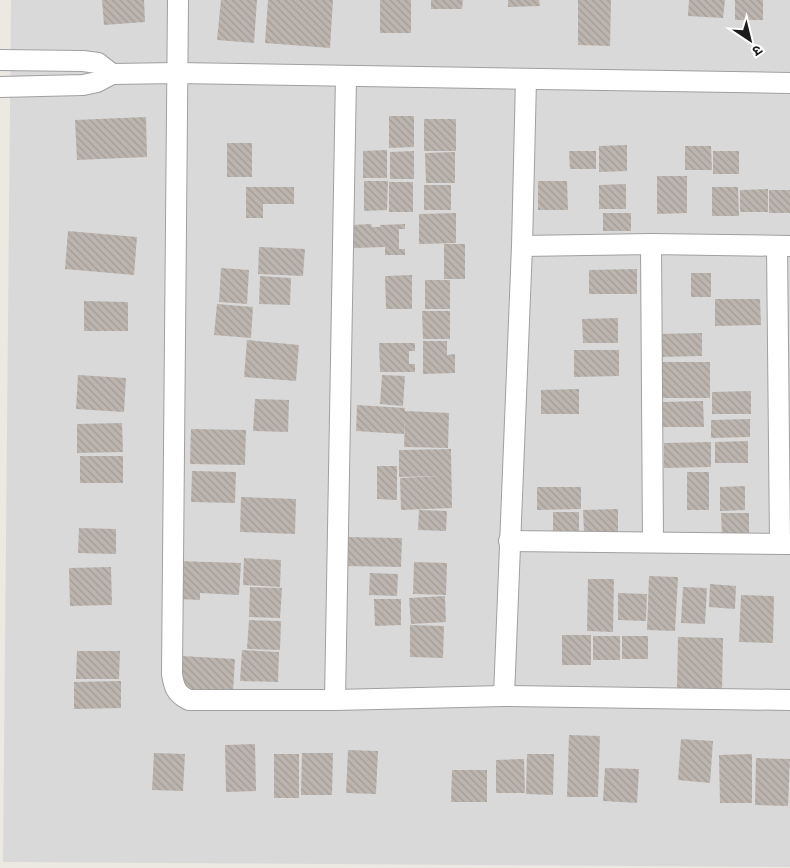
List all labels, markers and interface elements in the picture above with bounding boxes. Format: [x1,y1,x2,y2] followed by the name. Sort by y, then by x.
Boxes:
[725,15,775,65] north arrow
[748,41,766,61] text: उ

